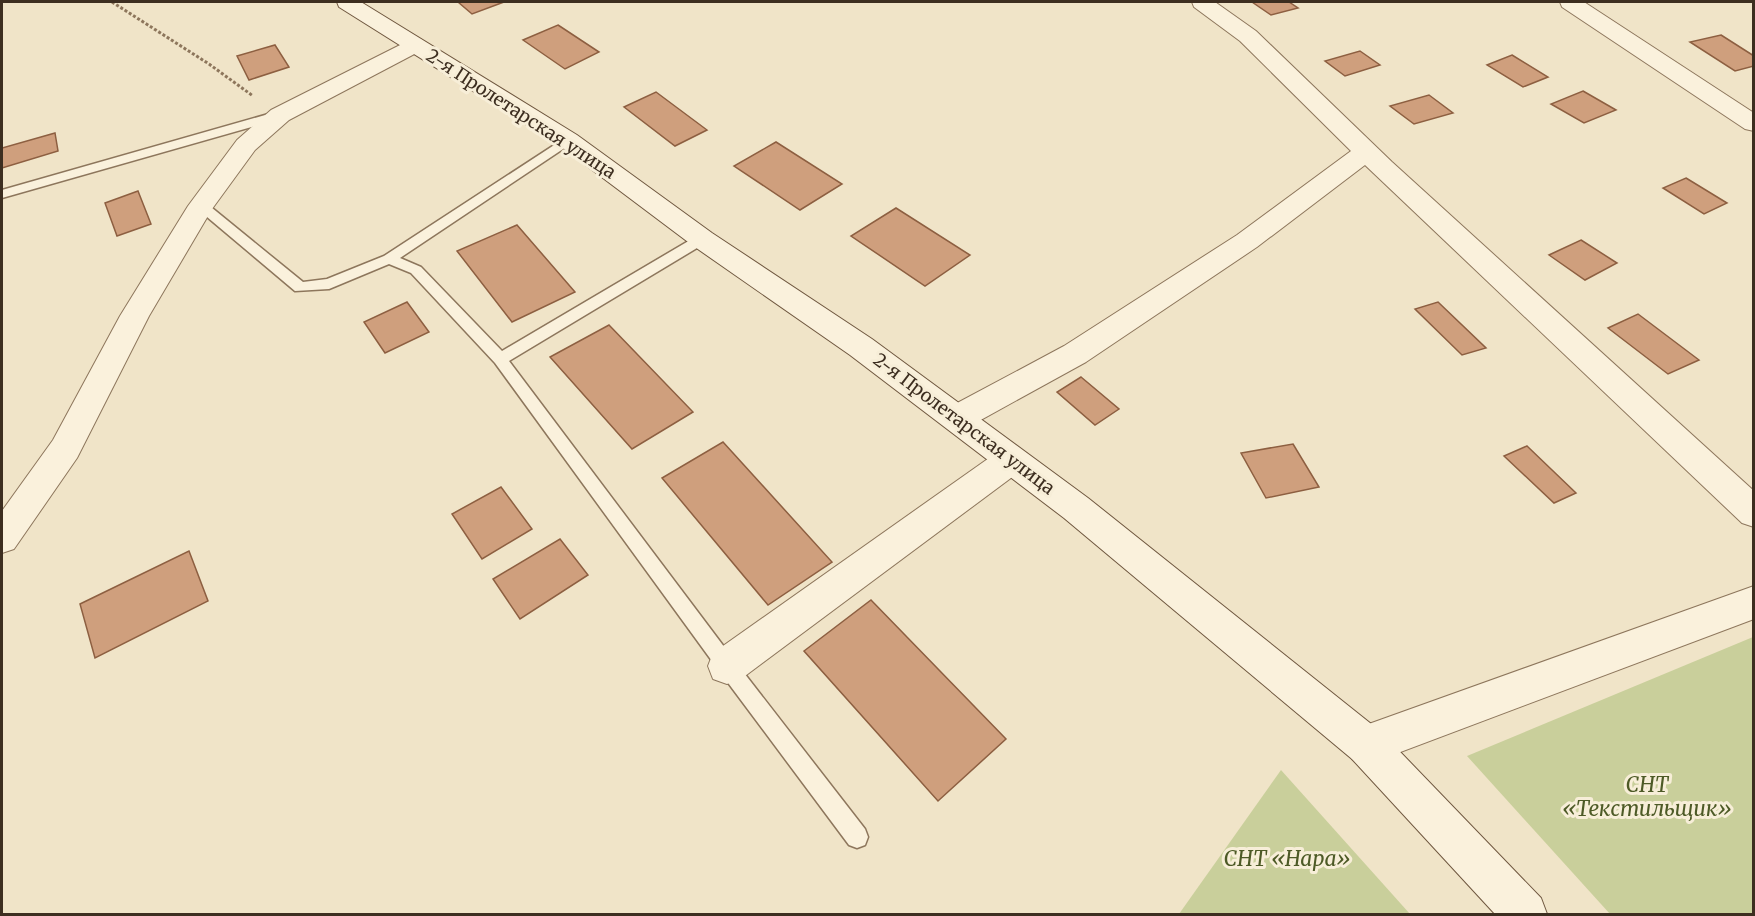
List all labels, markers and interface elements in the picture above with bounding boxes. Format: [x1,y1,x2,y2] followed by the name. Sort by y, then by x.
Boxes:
[422,44,621,184] street label: 2-я Пролетарская улица
[869,348,1060,500] street label: 2-я Пролетарская улица
[1562,771,1732,822] park label: СНТ «Текстильщик»
[1224,845,1350,872] park label: СНТ «Нара»

